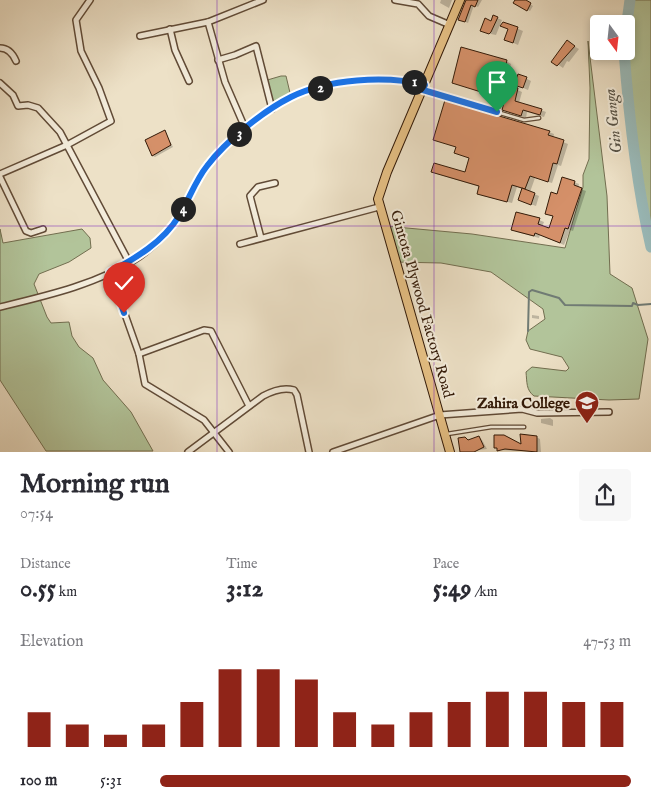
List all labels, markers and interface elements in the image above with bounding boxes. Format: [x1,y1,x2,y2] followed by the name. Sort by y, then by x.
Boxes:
[590,15,635,60] north arrow
[590,15,635,60] map controls
[476,61,518,112] pin
[483,68,511,96] icon: arrive
[402,70,426,94] pin: 1
[412,73,417,91] text: 1
[308,76,332,100] pin: 2
[317,79,324,97] text: 2
[601,88,627,154] water label: Gin Ganga
[226,122,252,146] pin: 3
[237,125,242,143] text: 3
[170,196,196,222] pin: 4
[180,200,187,218] text: 4
[386,208,458,401] street label: Gintota Plywood Factory Road
[103,262,145,313] pin
[110,269,138,297] icon: check
[574,390,600,424] school or university icon: Zahira College
[477,394,570,413] place label: Zahira College
[20,467,170,502] text: Morning run
[579,469,631,521] button: share
[20,504,53,524] text: 07:54
[20,555,71,573] text: Distance
[226,555,257,573] text: Time
[433,555,459,573] text: Pace
[20,573,56,605] text: 0.55
[226,573,263,605] text: 3:12
[433,573,471,605] text: 5:49
[56,583,77,601] text: km
[471,583,498,601] text: /km
[20,632,83,652] text: Elevation
[583,632,631,652] text: 47–53 m
[20,771,57,791] text: 100 m
[100,771,122,791] text: 5:31

